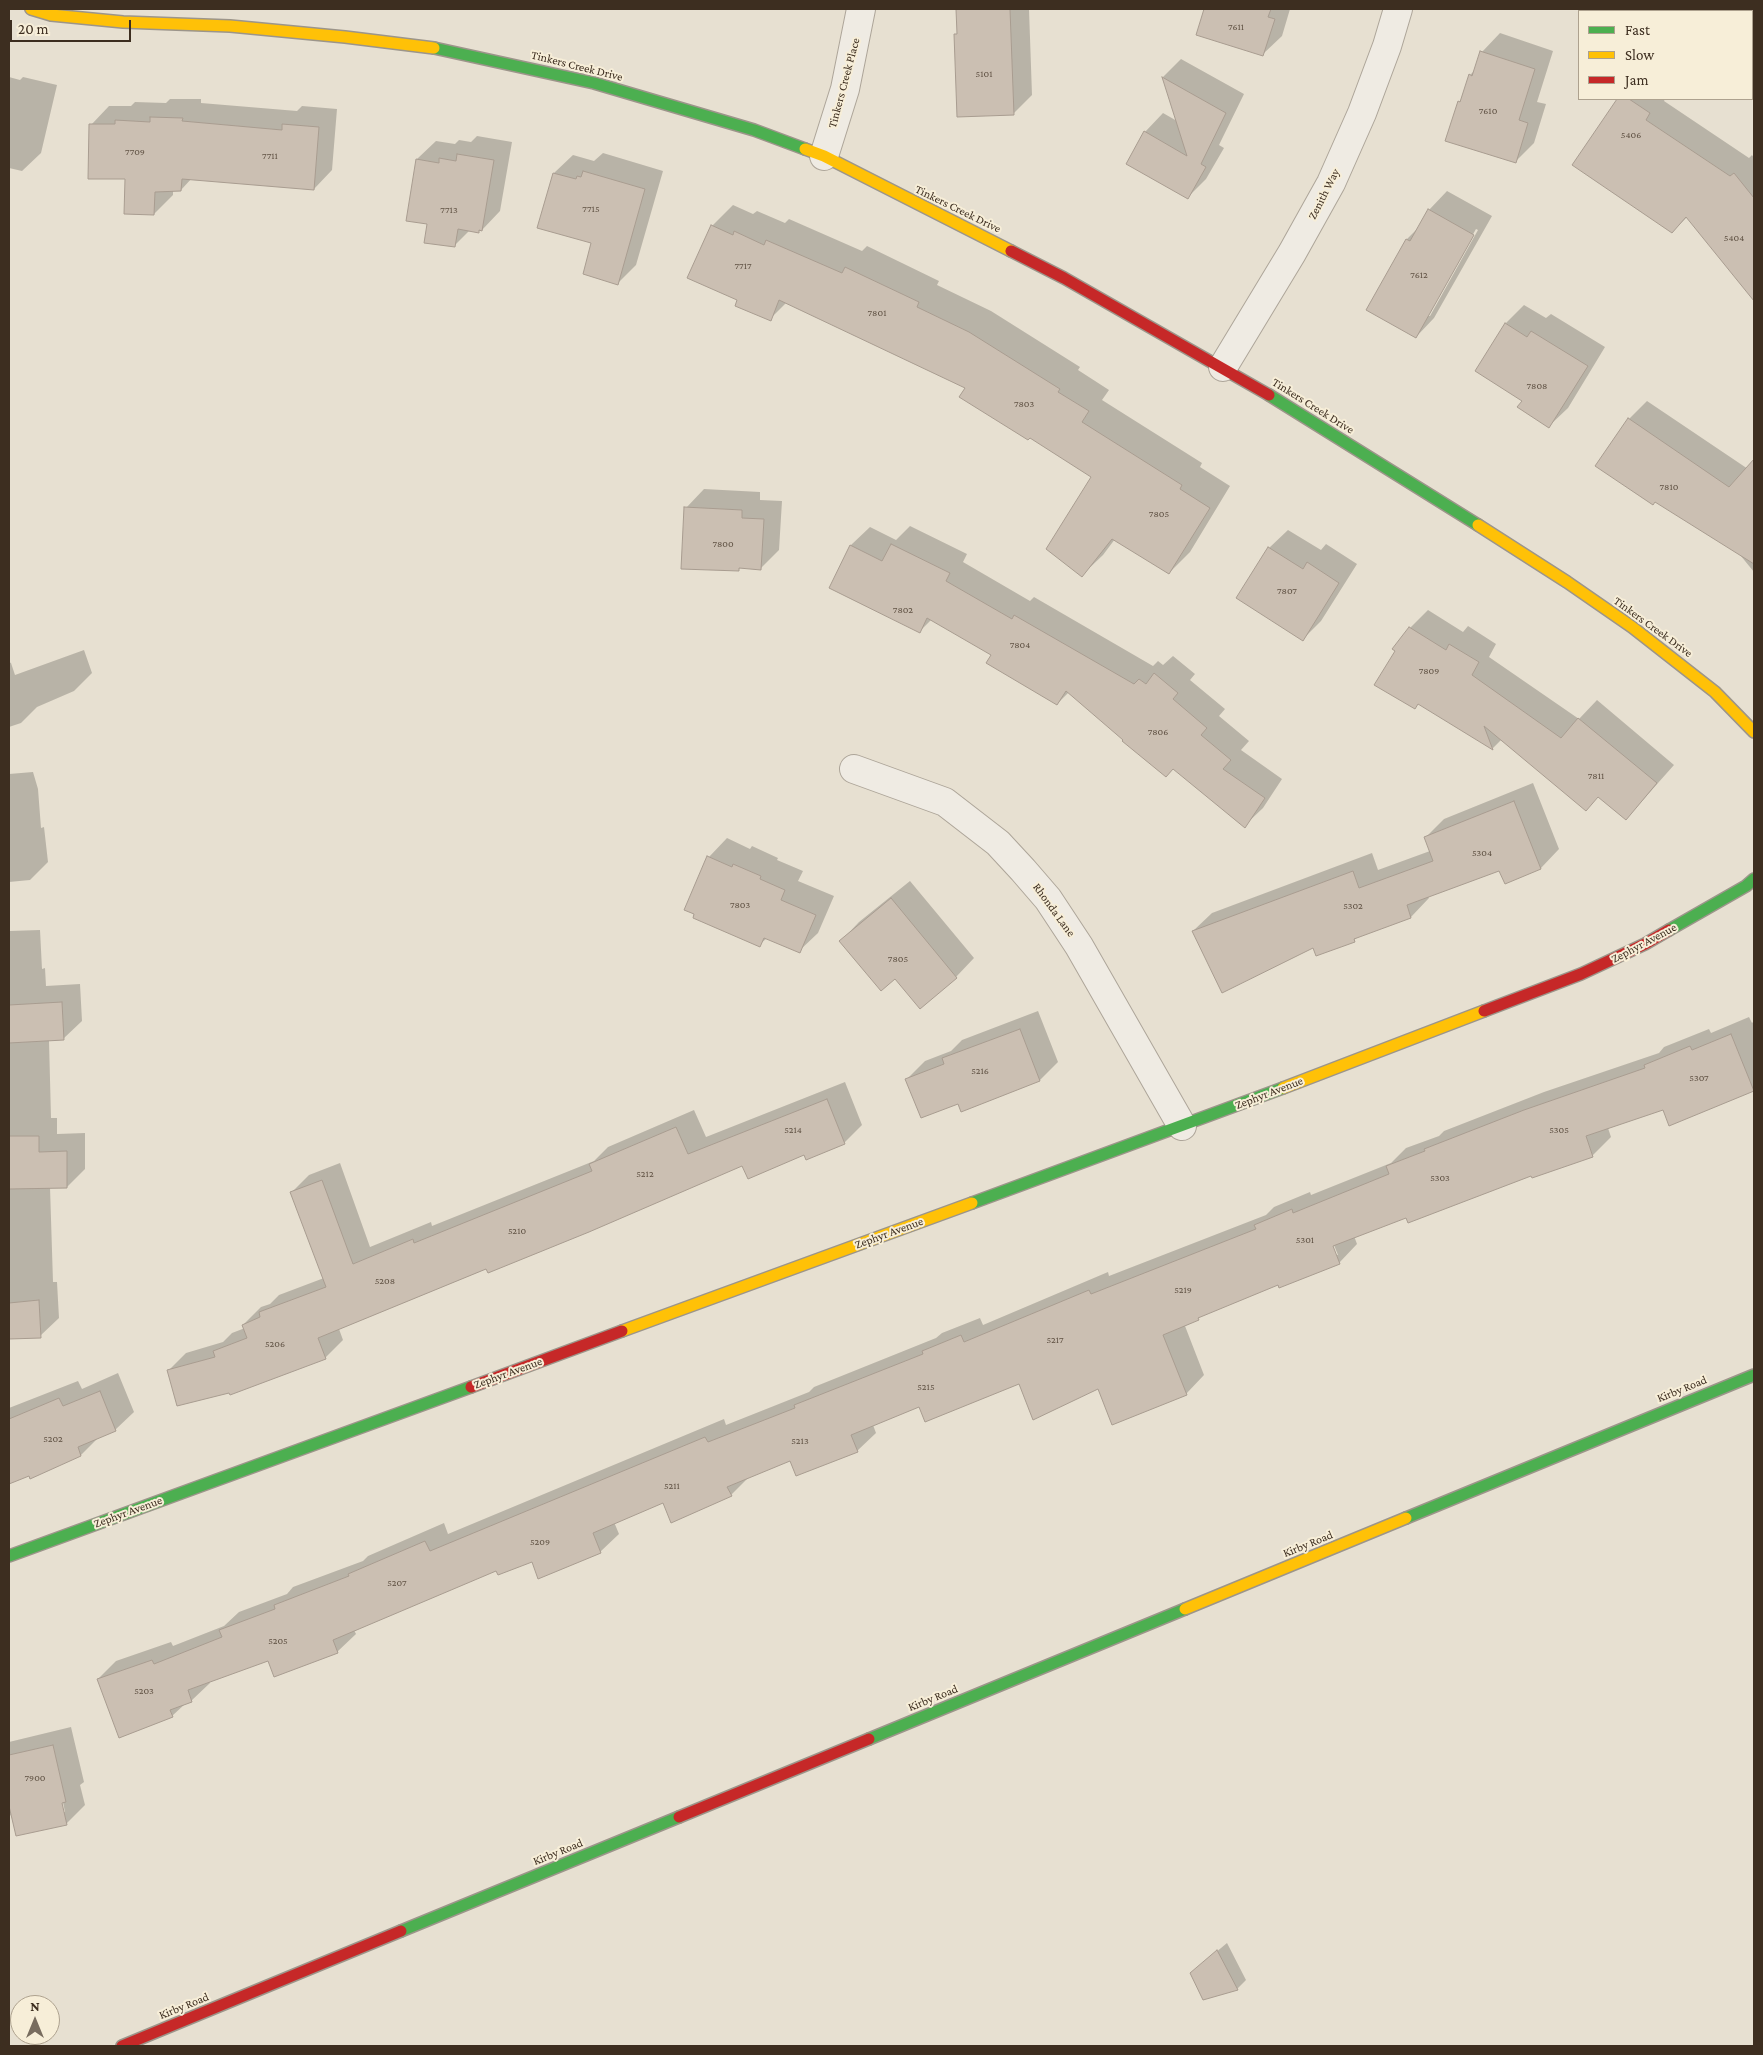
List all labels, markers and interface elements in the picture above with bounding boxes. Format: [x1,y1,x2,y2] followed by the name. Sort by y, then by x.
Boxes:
[12,10,134,42] scale bar
[1578,10,1753,100] legend
[18,21,49,37] text: 20 m
[1228,21,1244,33] house number: 7611
[1625,22,1650,38] text: Fast
[825,36,863,130] street label: Tinkers Creek Place
[1625,47,1654,63] text: Slow
[530,48,624,84] street label: Tinkers Creek Drive
[976,68,992,80] house number: 5101
[1625,72,1648,88] text: Jam
[1479,105,1497,117] house number: 7610
[1621,129,1641,141] house number: 5406
[125,146,145,158] house number: 7709
[262,150,278,162] house number: 7711
[1305,166,1343,222] street label: Zenith Way
[913,182,1003,236] street label: Tinkers Creek Drive
[582,203,600,215] house number: 7715
[440,204,458,216] house number: 7713
[1724,232,1744,244] house number: 5404
[734,260,752,272] house number: 7717
[1410,269,1428,281] house number: 7612
[868,307,886,319] house number: 7801
[1269,375,1357,437] street label: Tinkers Creek Drive
[1527,380,1547,392] house number: 7808
[1014,398,1034,410] house number: 7803
[1660,481,1678,493] house number: 7810
[1149,508,1169,520] house number: 7805
[712,538,734,550] house number: 7800
[1277,585,1297,597] house number: 7807
[1611,594,1695,660] street label: Tinkers Creek Drive
[893,604,913,616] house number: 7802
[1010,639,1030,651] house number: 7804
[1419,665,1439,677] house number: 7809
[1148,726,1168,738] house number: 7806
[1588,770,1604,782] house number: 7811
[1472,847,1492,859] house number: 5304
[1030,880,1078,940] street label: Rhonda Lane
[730,899,750,911] house number: 7803
[1343,900,1363,912] house number: 5302
[1609,920,1679,966] street label: Zephyr Avenue
[888,953,908,965] house number: 7805
[971,1065,989,1077] house number: 5216
[1689,1072,1709,1084] house number: 5307
[1233,1073,1305,1113] street label: Zephyr Avenue
[784,1124,802,1136] house number: 5214
[1549,1124,1569,1136] house number: 5305
[636,1168,654,1180] house number: 5212
[1430,1172,1450,1184] house number: 5303
[853,1214,925,1252] street label: Zephyr Avenue
[508,1225,526,1237] house number: 5210
[1296,1234,1314,1246] house number: 5301
[375,1275,395,1287] house number: 5208
[1174,1284,1192,1296] house number: 5219
[1046,1334,1064,1346] house number: 5217
[265,1338,285,1350] house number: 5206
[472,1354,544,1392] street label: Zephyr Avenue
[1655,1372,1709,1406] street label: Kirby Road
[917,1381,935,1393] house number: 5215
[43,1433,63,1445] house number: 5202
[791,1435,809,1447] house number: 5213
[664,1480,680,1492] house number: 5211
[92,1493,164,1531] street label: Zephyr Avenue
[1281,1527,1335,1561] street label: Kirby Road
[530,1536,550,1548] house number: 5209
[387,1577,407,1589] house number: 5207
[268,1635,288,1647] house number: 5205
[906,1681,960,1715] street label: Kirby Road
[134,1685,154,1697] house number: 5203
[25,1772,45,1784] house number: 7900
[531,1835,585,1869] street label: Kirby Road
[157,1989,211,2023] street label: Kirby Road
[10,1995,60,2045] north arrow
[30,1998,40,2014] text: N

